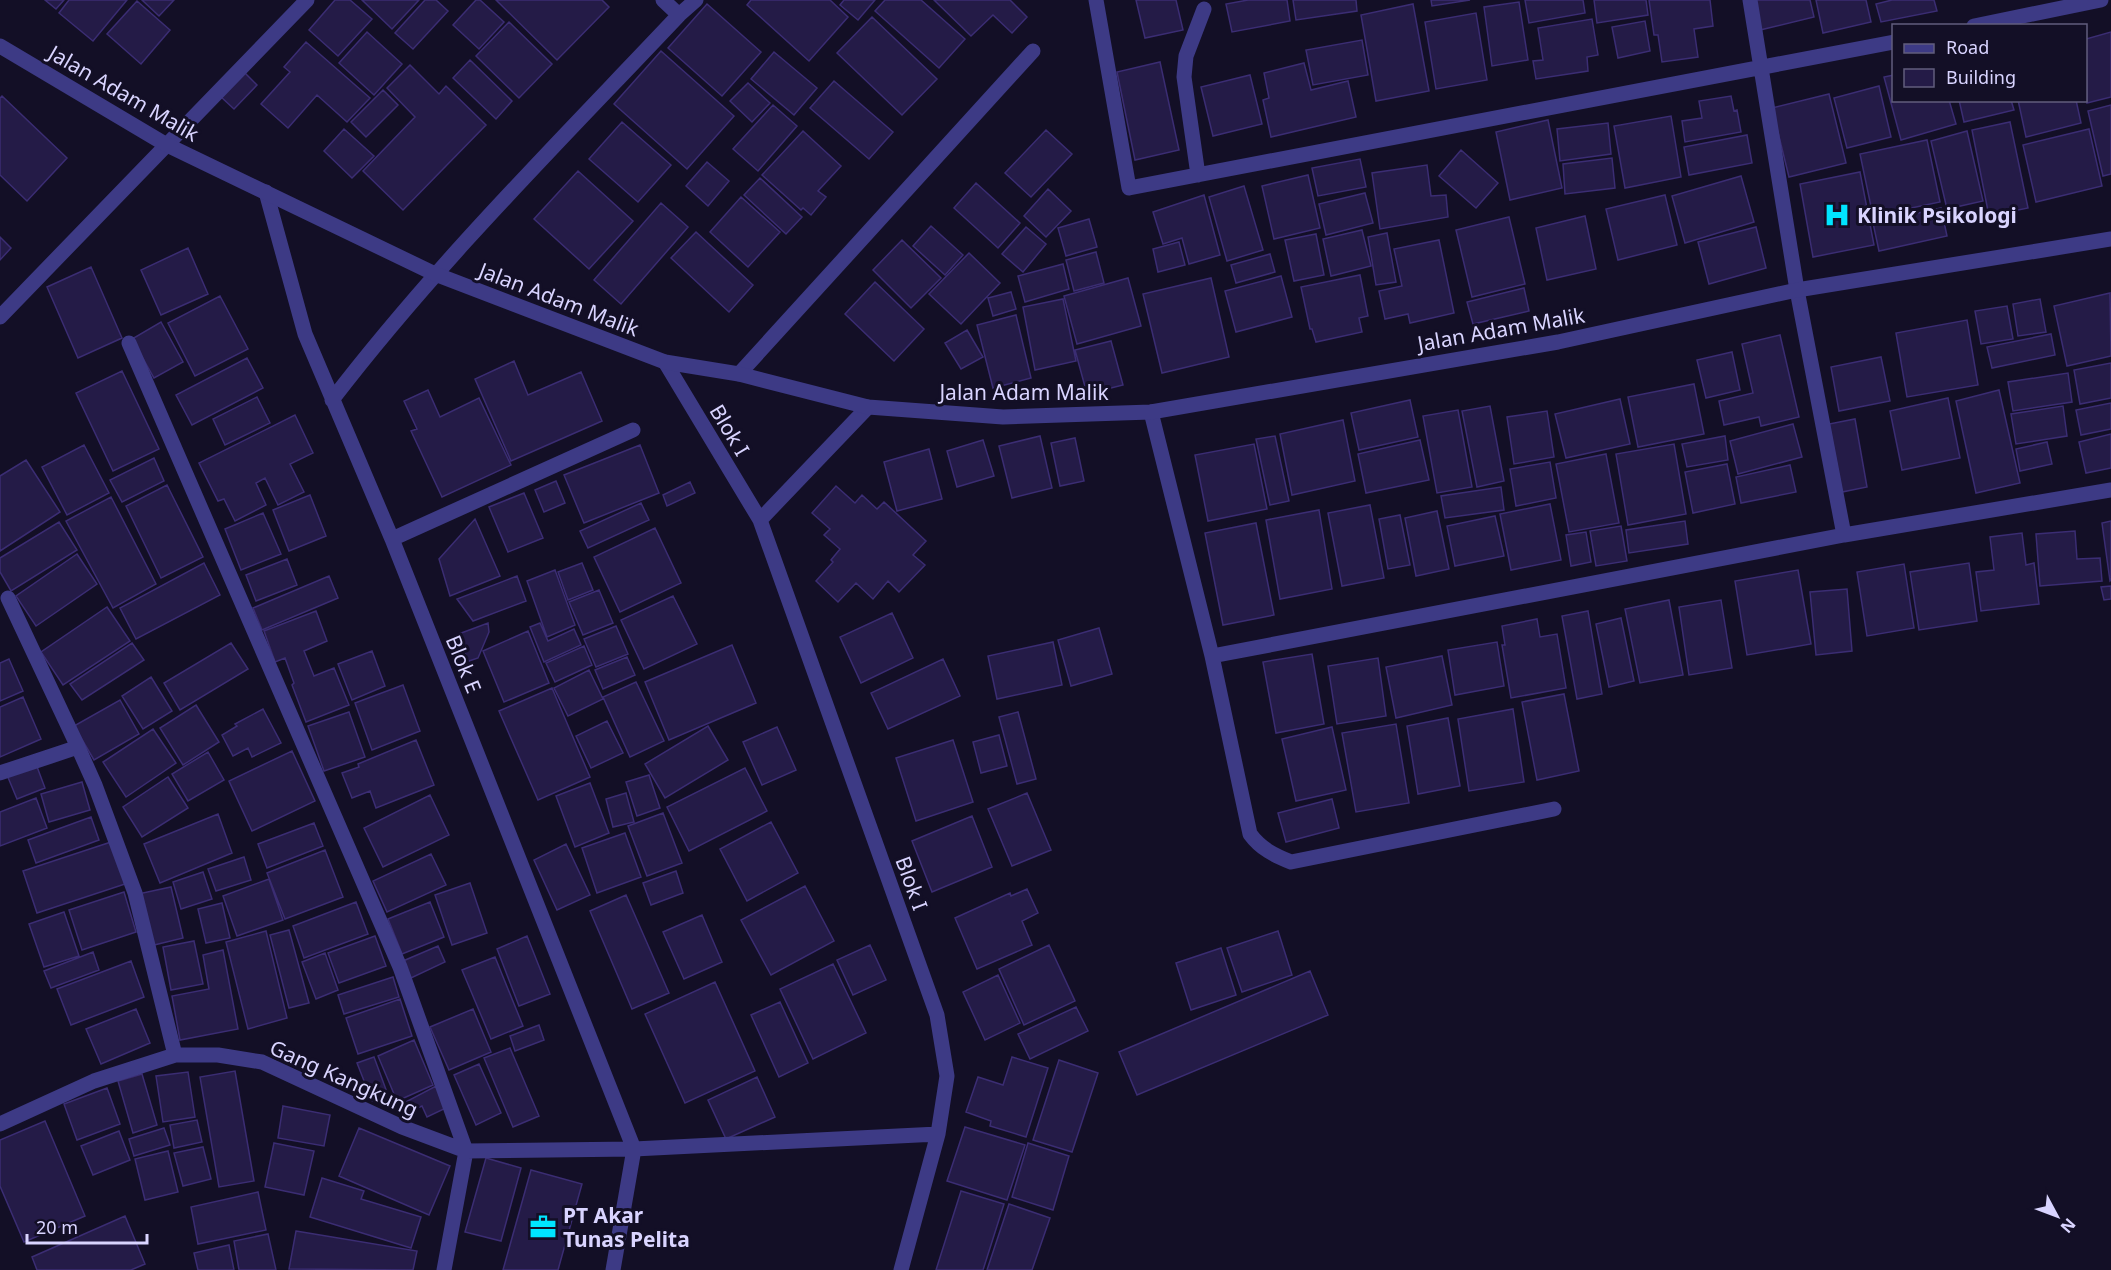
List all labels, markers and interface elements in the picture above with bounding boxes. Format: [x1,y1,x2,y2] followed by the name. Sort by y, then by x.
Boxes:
[1892,24,2087,102] legend
[1946,35,1989,59] text: Road
[42,38,205,148] street label: Jalan Adam Malik
[1946,65,2016,89] text: Building
[1822,200,1852,230] hospital icon: Klinik Psikologi
[1857,201,2017,229] place label: Klinik Psikologi
[473,255,644,343] street label: Jalan Adam Malik
[1413,300,1588,358] street label: Jalan Adam Malik
[937,378,1109,406] street label: Jalan Adam Malik
[704,399,756,461] street label: Blok I
[440,631,488,697] street label: Blok E
[889,852,935,914] street label: Blok I
[266,1033,422,1123] street label: Gang Kangkung
[2027,1186,2087,1246] north arrow
[563,1201,690,1253] place label: PT Akar Tunas Pelita
[27,1207,147,1245] scale bar
[528,1212,558,1242] office icon: PT Akar Tunas Pelita
[2056,1214,2081,1238] text: N
[36,1215,78,1239] text: 20 m

